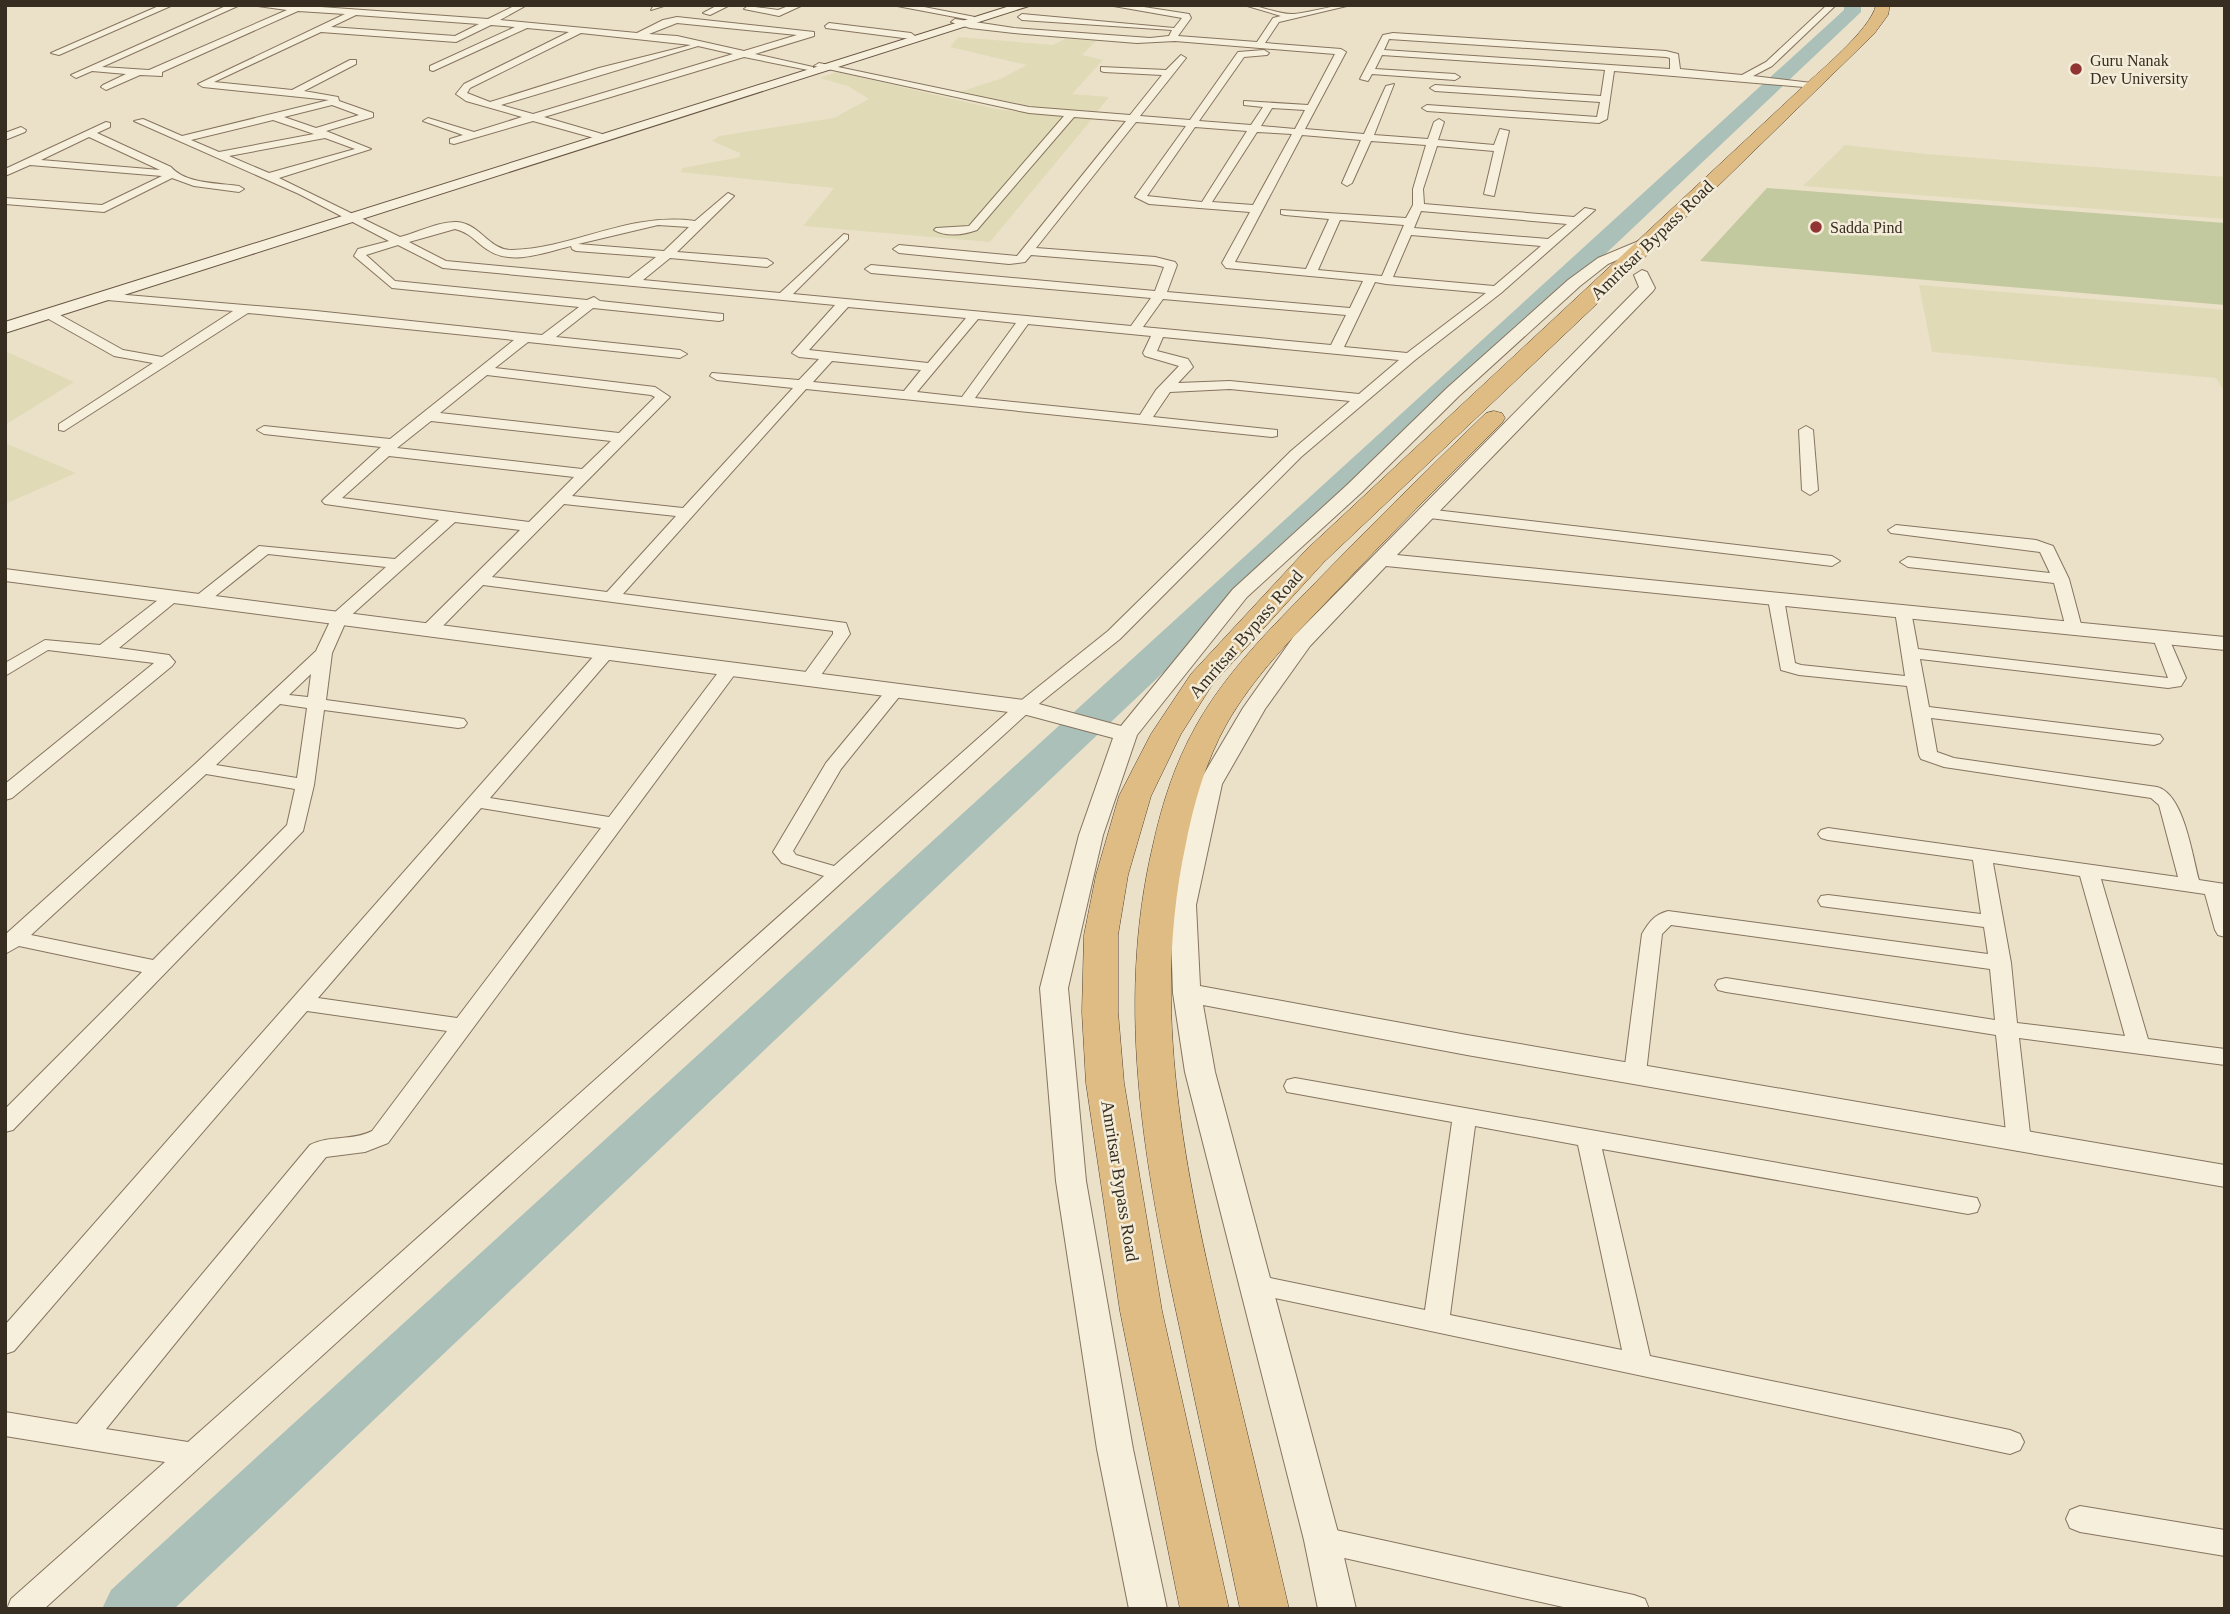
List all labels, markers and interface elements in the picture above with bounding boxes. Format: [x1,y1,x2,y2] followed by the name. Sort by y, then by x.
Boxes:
[2090,52,2188,88] place label: Guru Nanak Dev University
[2068,61,2084,77] marker: Guru Nanak Dev University
[1586,176,1718,304] street label: Amritsar Bypass Road
[1808,219,1824,235] marker: Sadda Pind
[1830,219,1902,236] place label: Sadda Pind
[1185,566,1307,702] street label: Amritsar Bypass Road
[1097,1099,1143,1263] street label: Amritsar Bypass Road

